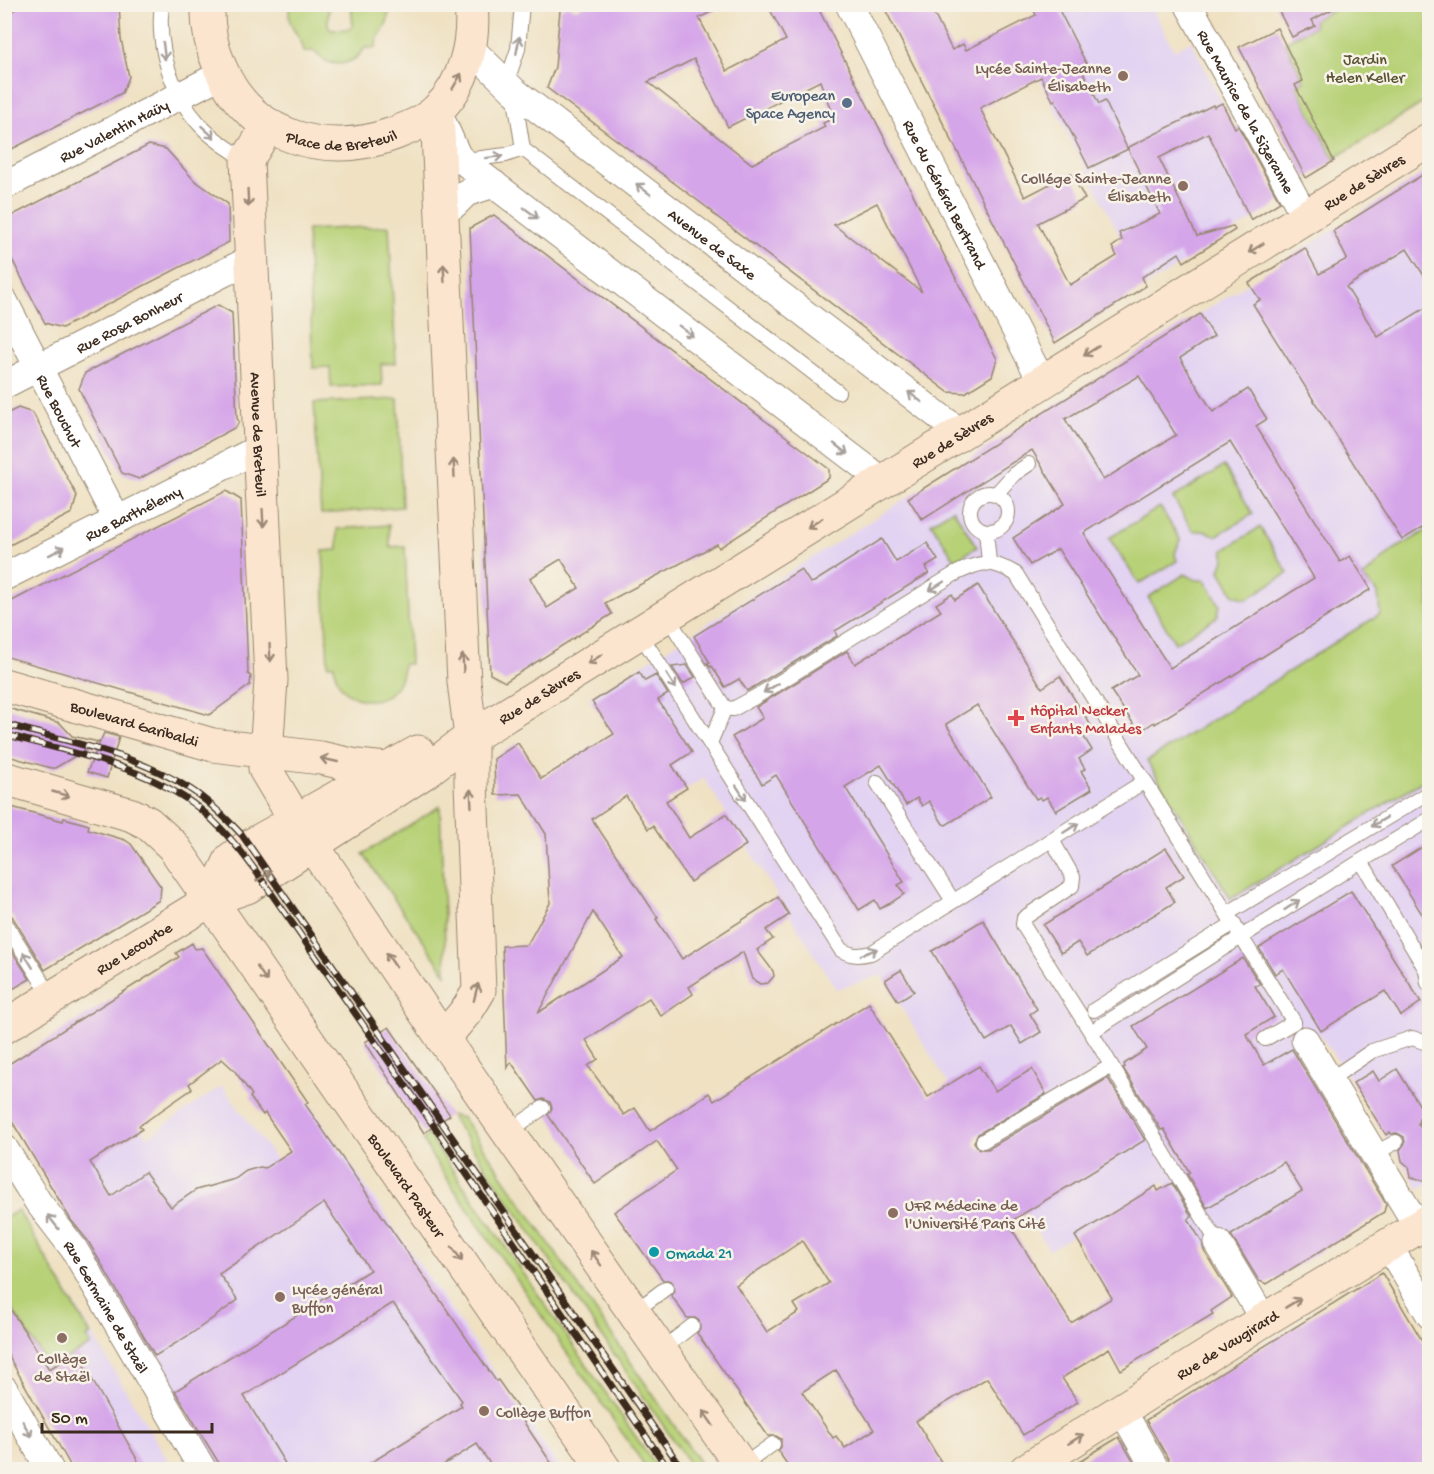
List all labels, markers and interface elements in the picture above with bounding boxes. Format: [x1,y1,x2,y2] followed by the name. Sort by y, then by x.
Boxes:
[1191,27,1297,198] street label: Rue Maurice de la Sizeranne
[513,36,524,55] one-way arrow
[159,41,170,60] one-way arrow
[1326,52,1406,89] park label: Jardin Helen Keller
[975,61,1112,98] place label: Lycée Sainte-Jeanne Élisabeth
[1116,69,1130,83] marker: Lycée Sainte-Jeanne Élisabeth
[451,73,463,90] one-way arrow
[746,88,835,125] place label: European Space Agency
[840,96,854,110] marker: European Space Agency
[57,97,173,169] street label: Rue Valentin Haüy
[897,118,989,275] street label: Rue du Général Bertrand
[286,120,398,140] street label: Place de Breteuil
[200,125,215,139] one-way arrow
[281,127,401,157] text: Place de Breteuil
[483,151,503,162] one-way arrow
[1321,151,1410,216] street label: Rue de Sèvres
[1021,171,1172,208] place label: Collége Sainte-Jeanne Élisabeth
[1176,179,1190,193] marker: Collége Sainte-Jeanne Élisabeth
[635,183,651,196] one-way arrow
[243,187,254,207] one-way arrow
[523,206,539,219] one-way arrow
[663,206,759,286] street label: Avenue de Saxe
[1248,242,1265,254] one-way arrow
[439,264,450,284] one-way arrow
[74,289,188,360] street label: Rue Rosa Bonheur
[678,324,694,337] one-way arrow
[1083,346,1100,358] one-way arrow
[30,372,85,453] street label: Rue Bouchut
[244,372,269,497] street label: Avenue de Breteuil
[907,391,923,404] one-way arrow
[909,409,998,474] street label: Rue de Sèvres
[833,443,849,456] one-way arrow
[448,458,459,478] one-way arrow
[83,483,186,547] street label: Rue Barthélemy
[258,508,269,528] one-way arrow
[807,517,824,529] one-way arrow
[47,544,65,556] one-way arrow
[928,579,945,592] one-way arrow
[264,643,275,663] one-way arrow
[458,653,469,673] one-way arrow
[587,654,604,666] one-way arrow
[496,665,585,730] street label: Rue de Sèvres
[664,673,677,690] one-way arrow
[763,683,780,695] one-way arrow
[67,698,200,753] street label: Boulevard Garibaldi
[1030,703,1142,740] place label: Hôpital Necker Enfants Malades
[1007,709,1025,727] marker: Hôpital Necker Enfants Malades
[320,753,339,765] one-way arrow
[735,784,747,801] one-way arrow
[466,788,477,808] one-way arrow
[51,789,70,800] one-way arrow
[1371,817,1388,829] one-way arrow
[1062,822,1078,834] one-way arrow
[255,870,272,882] one-way arrow
[1283,899,1300,911] one-way arrow
[94,919,177,981] street label: Rue Lecourbe
[859,946,878,957] one-way arrow
[22,952,34,969] one-way arrow
[385,953,397,969] one-way arrow
[256,965,268,981] one-way arrow
[471,983,482,1002] one-way arrow
[361,1130,448,1243] street label: Boulevard Pasteur
[905,1198,1046,1235] place label: UFR Médecine de l'Université Paris Cité
[886,1206,900,1220] marker: UFR Médecine de l'Université Paris Cité
[47,1214,60,1230] one-way arrow
[58,1238,151,1378] street label: Rue Germaine de Staël
[647,1245,661,1259] marker: Omada 21
[451,1246,463,1262] one-way arrow
[666,1246,732,1265] place label: Omada 21
[590,1251,602,1267] one-way arrow
[291,1282,383,1319] place label: Lycée général Buffon
[273,1290,287,1304] marker: Lycée général Buffon
[1284,1296,1301,1308] one-way arrow
[1174,1307,1284,1386] street label: Rue de Vaugirard
[55,1331,69,1345] marker: Collège de Staël
[34,1351,90,1388] place label: Collège de Staël
[42,1396,212,1434] scale bar
[477,1404,491,1418] marker: Collège Buffon
[496,1405,591,1424] place label: Collège Buffon
[51,1409,88,1430] text: 50 m
[702,1410,714,1426] one-way arrow
[22,1421,34,1438] one-way arrow
[1067,1432,1084,1444] one-way arrow

